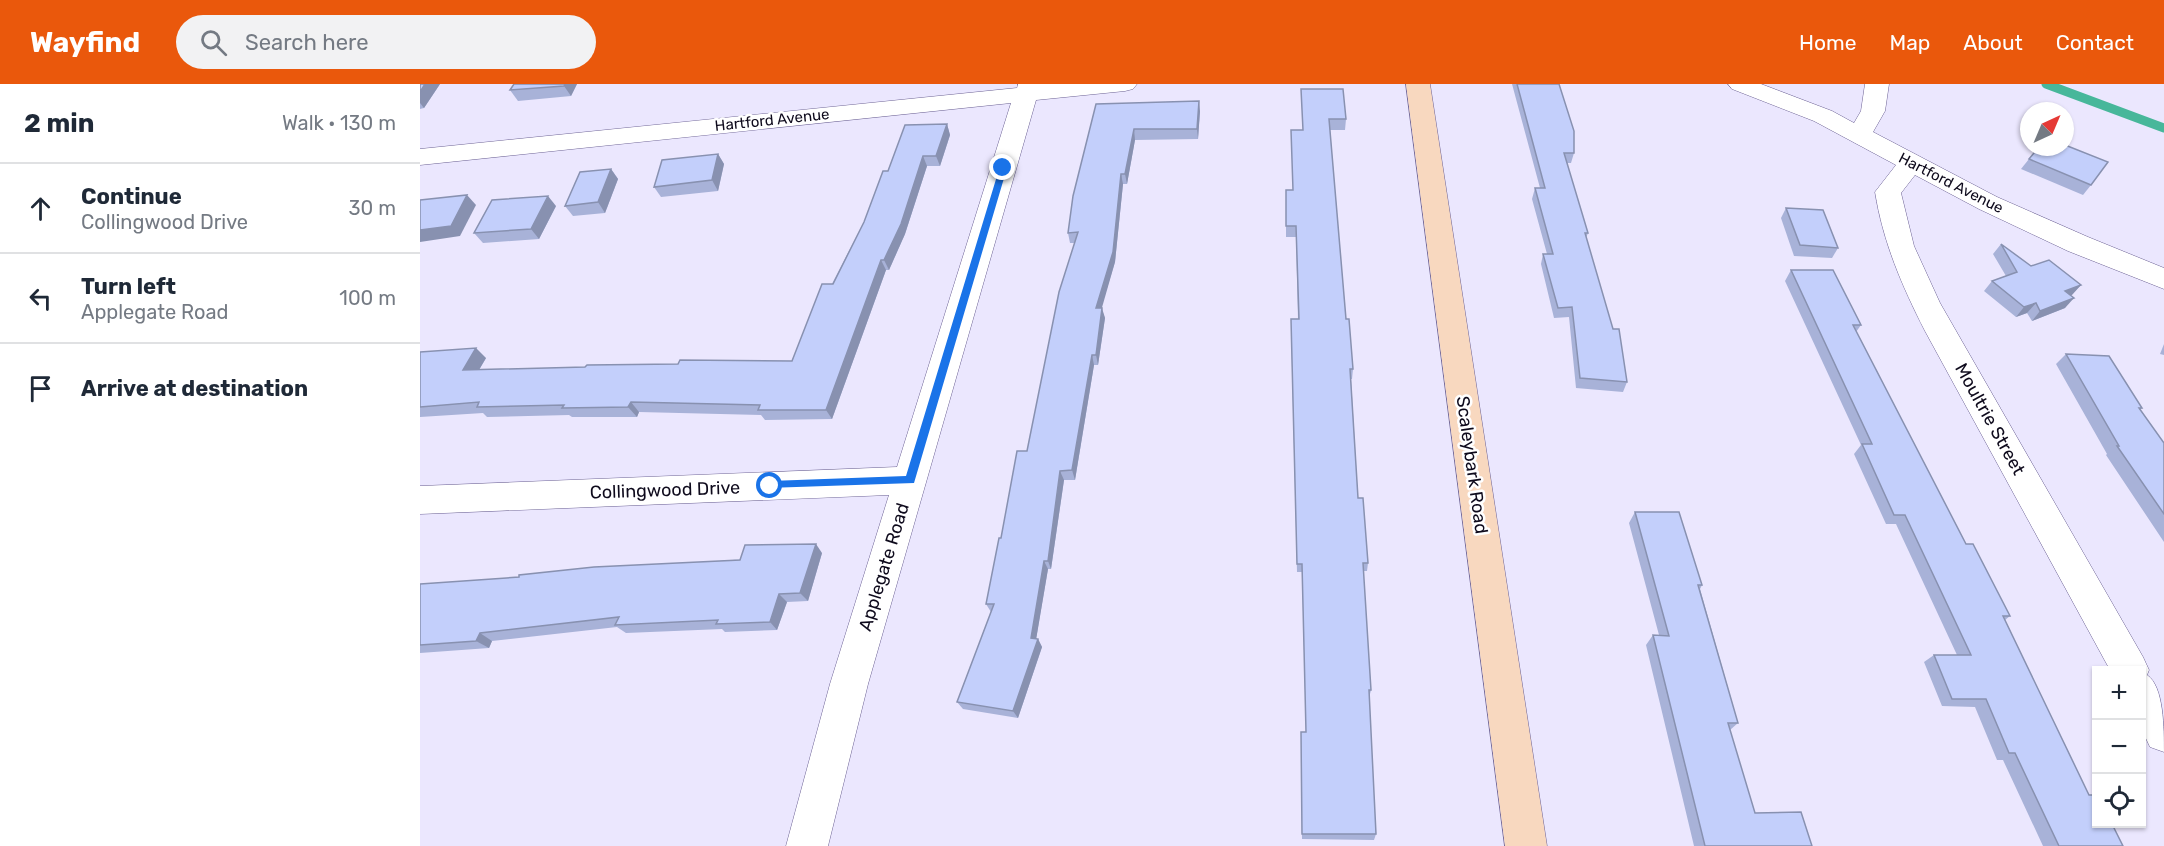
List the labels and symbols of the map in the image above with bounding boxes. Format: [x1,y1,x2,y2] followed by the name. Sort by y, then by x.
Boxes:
[2020,102,2074,156] north arrow
[714,105,830,135] street label: Hartford Avenue
[1896,149,2006,217] street label: Hartford Avenue
[989,154,1015,180] route end
[1950,359,2030,479] street label: Moultrie Street
[1451,395,1493,535] street label: Scaleybark Road
[756,472,782,498] route start
[589,476,741,504] street label: Collingwood Drive
[854,500,914,634] street label: Applegate Road

